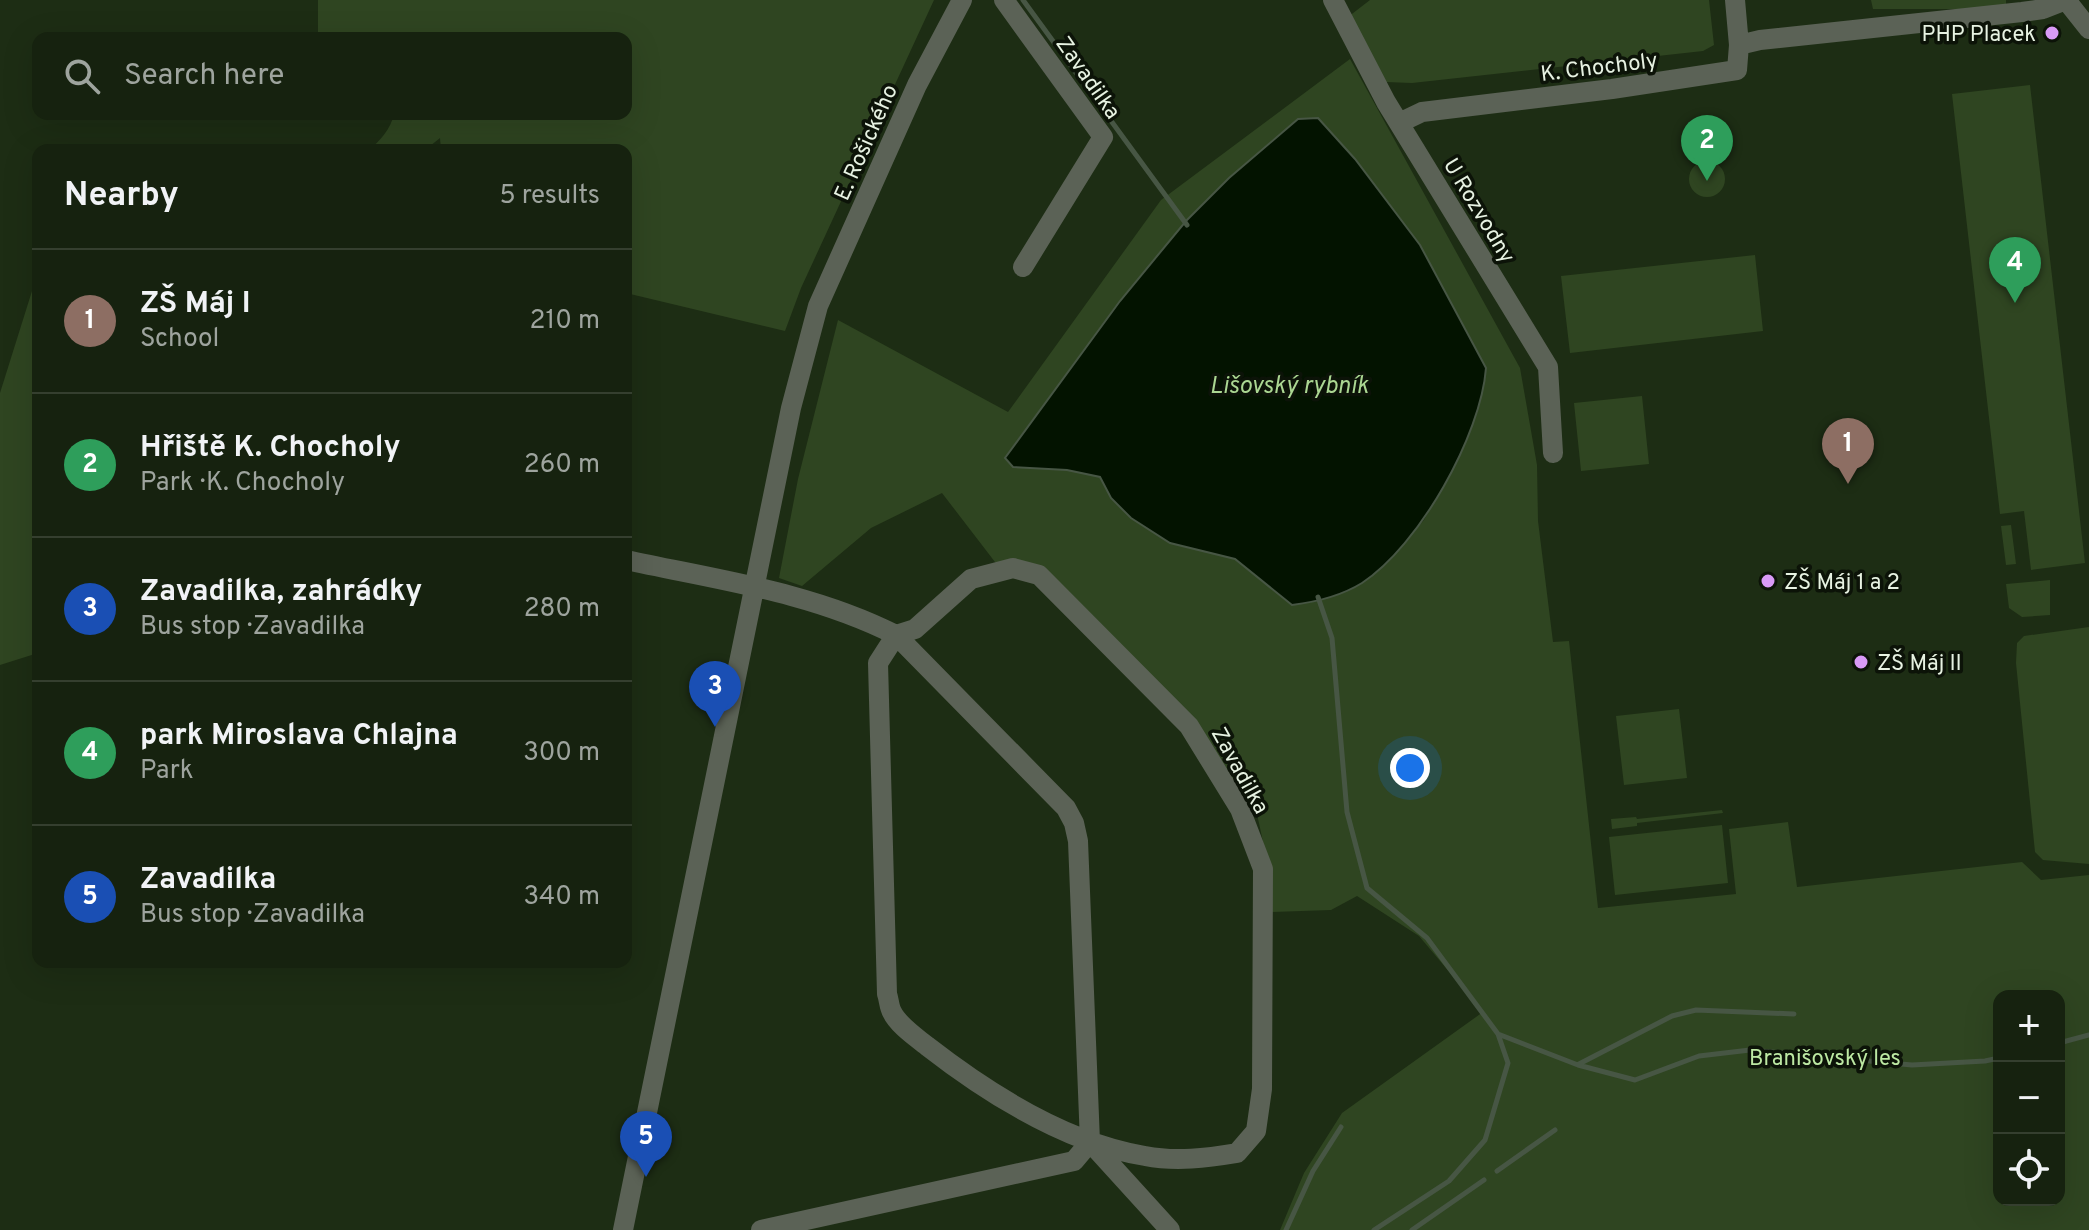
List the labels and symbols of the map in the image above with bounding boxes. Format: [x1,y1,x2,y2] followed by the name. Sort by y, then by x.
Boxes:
[1922,22,2036,49] place label: PHP Placek
[2043,24,2061,42] marker: PHP Placek
[1049,32,1125,125] street label: Zavadilka
[1539,48,1659,89] street label: K. Chocholy
[830,81,905,205] street label: E. Rošického
[1681,115,1733,181] pin: 2
[1436,154,1520,269] street label: U Rozvodny
[1989,237,2041,303] pin: 4
[1210,372,1369,402] water label: Lišovský rybník
[1822,418,1874,484] pin: 1
[1784,567,1900,597] place label: ZŠ Máj 1 a 2
[1759,572,1777,590] marker: ZŠ Máj 1 a 2
[1877,648,1962,678] place label: ZŠ Máj II
[1852,653,1870,671] marker: ZŠ Máj II
[689,661,741,727] pin: 3
[1204,723,1274,819] street label: Zavadilka
[1390,748,1430,788] your location
[1749,1046,1901,1073] park label: Branišovský les
[620,1111,672,1177] pin: 5

